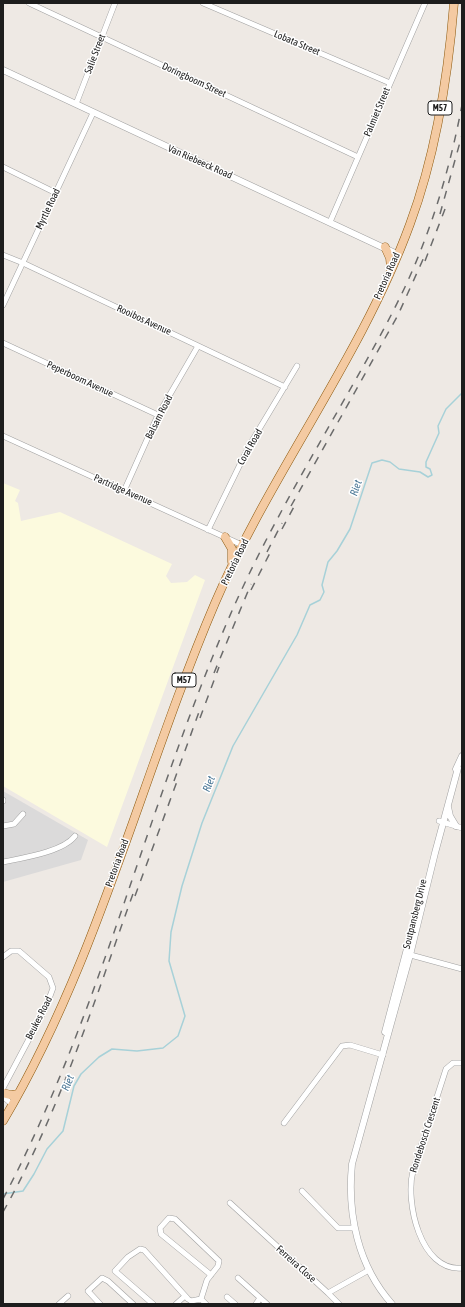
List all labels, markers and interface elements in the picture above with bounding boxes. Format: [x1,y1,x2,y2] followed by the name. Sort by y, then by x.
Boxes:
[272,28,322,58] street label: Lobata Street
[82,32,108,76] street label: Salie Street
[160,60,228,100] street label: Doringboom Street
[361,86,393,138] street label: Palmiet Street
[428,101,452,115] road number: M57
[166,142,234,182] street label: Van Riebeeck Road
[33,186,63,232] street label: Myrtle Road
[371,251,403,301] street label: Pretoria Road
[115,302,173,338] street label: Rooibos Avenue
[45,358,115,400] street label: Peperboom Avenue
[143,393,175,441] street label: Balsam Road
[235,427,265,467] street label: Coral Road
[92,472,154,508] street label: Partridge Avenue
[347,478,365,498] water label: Riet
[219,537,251,587] street label: Pretoria Road
[172,673,196,687] road number: M57
[200,774,218,794] water label: Riet
[103,837,131,889] street label: Pretoria Road
[401,878,429,950] street label: Soutpansberg Drive
[23,994,55,1042] street label: Beukes Road
[59,1073,77,1093] water label: Riet
[407,1096,443,1174] street label: Rondebosch Crescent
[274,1243,318,1285] street label: Ferreira Close

